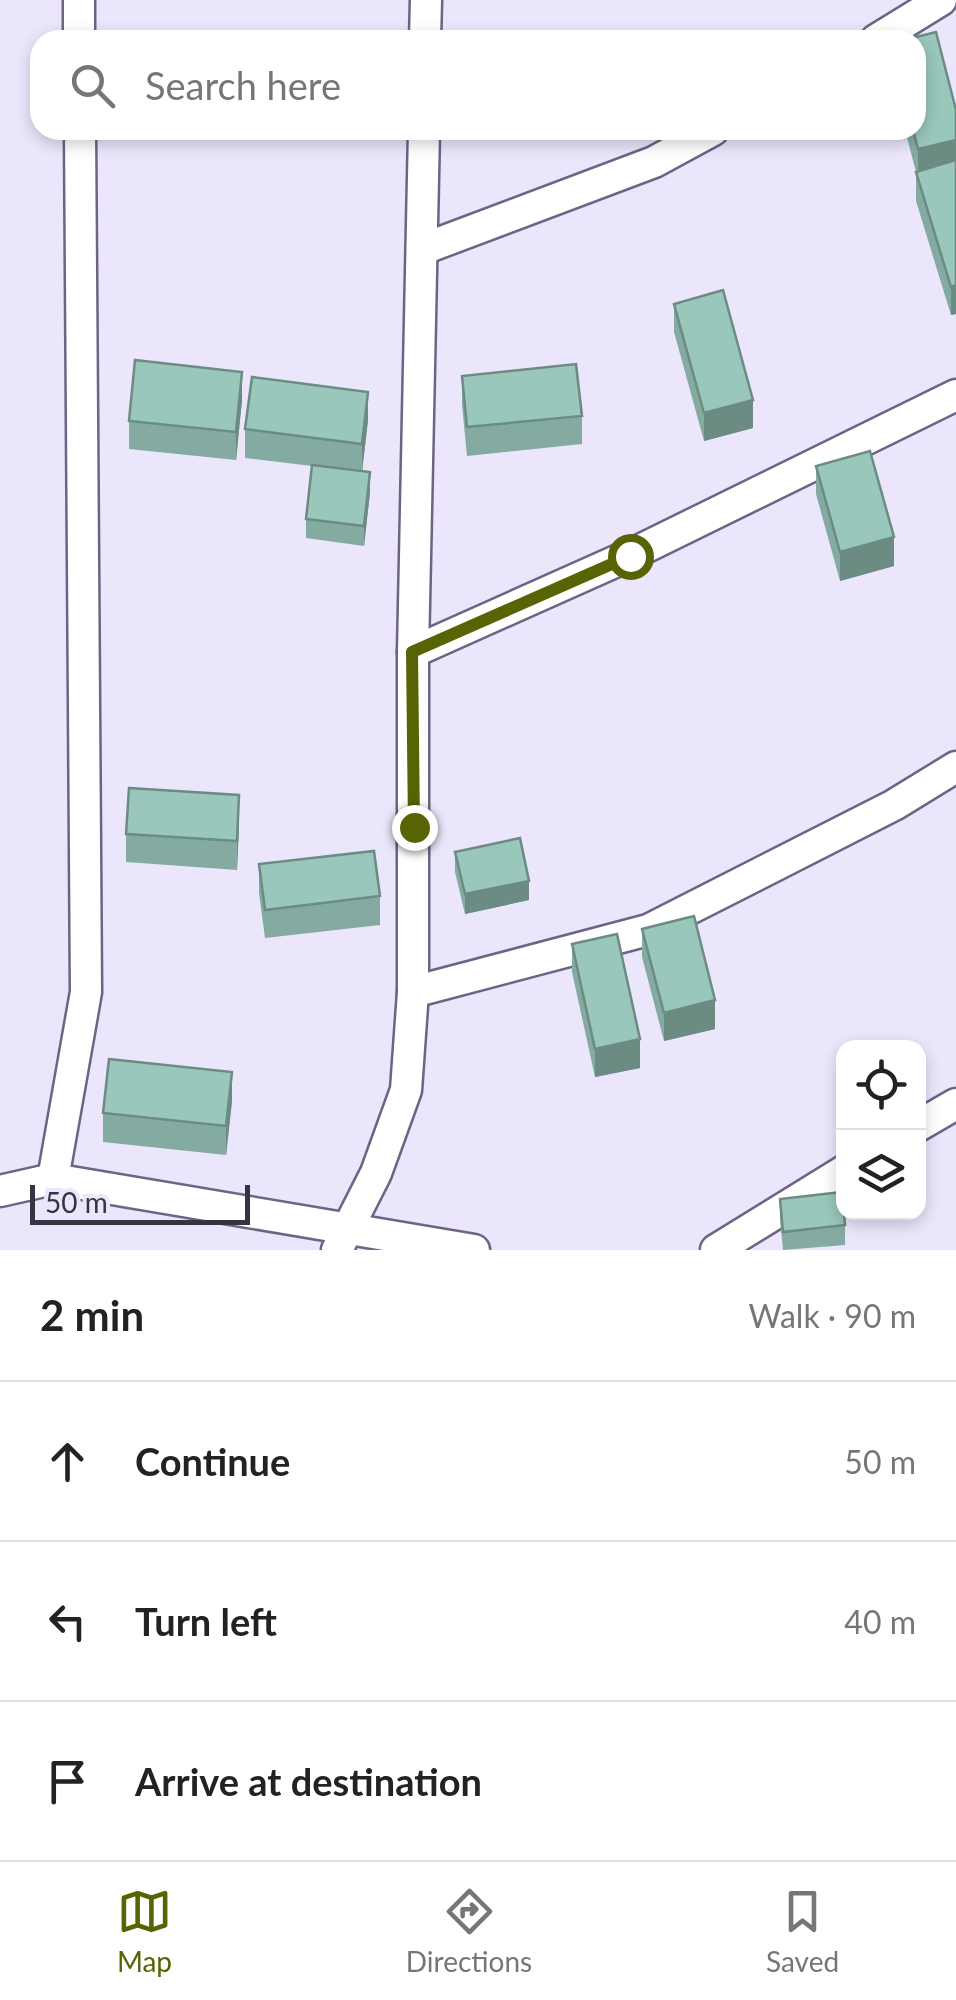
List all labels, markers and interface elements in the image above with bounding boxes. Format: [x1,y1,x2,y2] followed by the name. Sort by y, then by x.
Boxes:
[30,30,926,140] search box
[65,58,120,113] icon: search
[145,62,341,108] text: Search here
[608,534,654,580] route start
[392,805,438,851] route end
[836,1040,926,1220] map controls
[836,1040,926,1130] button: locate
[836,1130,926,1220] button: layers
[30,1180,250,1224] scale bar
[45,1185,108,1219] text: 50 m
[40,1290,144,1340] text: 2 min
[749,1296,916,1335] text: Walk · 90 m
[40,1434,95,1489] icon: ahead
[135,1438,290,1484] text: Continue
[844,1442,916,1481] text: 50 m
[40,1594,95,1649] icon: left
[135,1598,277,1644] text: Turn left
[844,1602,916,1641] text: 40 m
[40,1754,95,1809] icon: arrive
[135,1758,482,1804] text: Arrive at destination
[117,1884,172,1978] tab: Map
[406,1884,532,1978] tab: Directions
[766,1884,839,1978] tab: Saved

